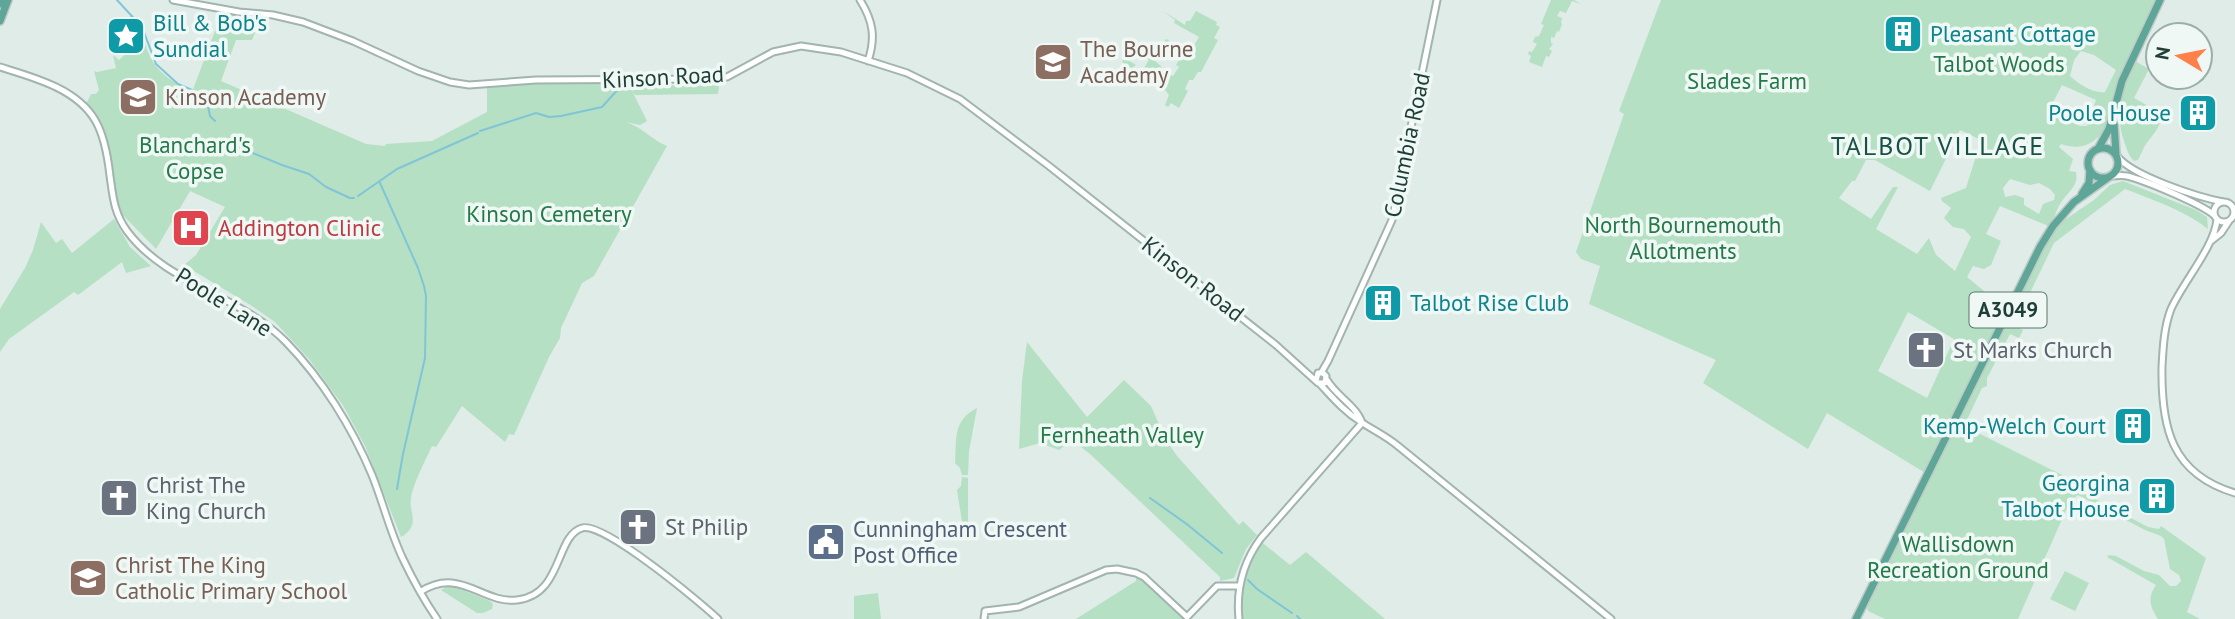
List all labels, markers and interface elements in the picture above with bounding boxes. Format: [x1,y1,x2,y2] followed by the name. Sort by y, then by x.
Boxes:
[153,8,267,63] place label: Bill & Bob's Sundial
[1882,13,1924,55] building icon: Pleasant Cottage
[105,15,147,57] place icon: Bill & Bob's Sundial
[1930,19,2096,48] place label: Pleasant Cottage
[2144,21,2214,91] north arrow
[1080,34,1193,89] place label: The Bourne Academy
[1032,41,1074,83] school or university icon: The Bourne Academy
[2149,45,2175,61] text: N
[1933,49,2065,78] park label: Talbot Woods
[601,59,725,94] street label: Kinson Road
[1687,66,1807,95] park label: Slades Farm
[1377,70,1436,220] street label: Columbia Road
[117,76,159,118] school or university icon: Kinson Academy
[165,82,326,111] place label: Kinson Academy
[2177,92,2219,134] building icon: Poole House
[2048,98,2171,127] place label: Poole House
[1831,129,2045,162] district label: TALBOT VILLAGE
[139,130,251,185] park label: Blanchard's Copse
[466,199,632,228] park label: Kinson Cemetery
[170,207,212,249] hospital icon: Addington Clinic
[1585,210,1781,265] park label: North Bournemouth Allotments
[218,213,381,242] place label: Addington Clinic
[1136,230,1250,328] street label: Kinson Road
[171,261,278,343] street label: Poole Lane
[1362,282,1404,324] building icon: Talbot Rise Club
[1410,288,1569,317] place label: Talbot Rise Club
[1969,292,2046,328] road number: A3049
[1905,329,1947,371] church icon: St Marks Church
[1953,335,2112,364] place label: St Marks Church
[2112,405,2154,447] building icon: Kemp-Welch Court
[1923,411,2106,440] place label: Kemp-Welch Court
[1040,420,1204,449] park label: Fernheath Valley
[2001,468,2130,523] place label: Georgina Talbot House
[146,470,266,525] place label: Christ The King Church
[2136,475,2178,517] building icon: Georgina Talbot House
[98,477,140,519] church icon: Christ The King Church
[617,506,659,548] church icon: St Philip
[665,512,748,541] place label: St Philip
[853,514,1067,569] place label: Cunningham Crescent Post Office
[805,521,847,563] public building icon: Cunningham Crescent Post Office
[1867,529,2049,584] park label: Wallisdown Recreation Ground
[115,550,347,605] place label: Christ The King Catholic Primary School
[67,557,109,599] school or university icon: Christ The King Catholic Primary School

